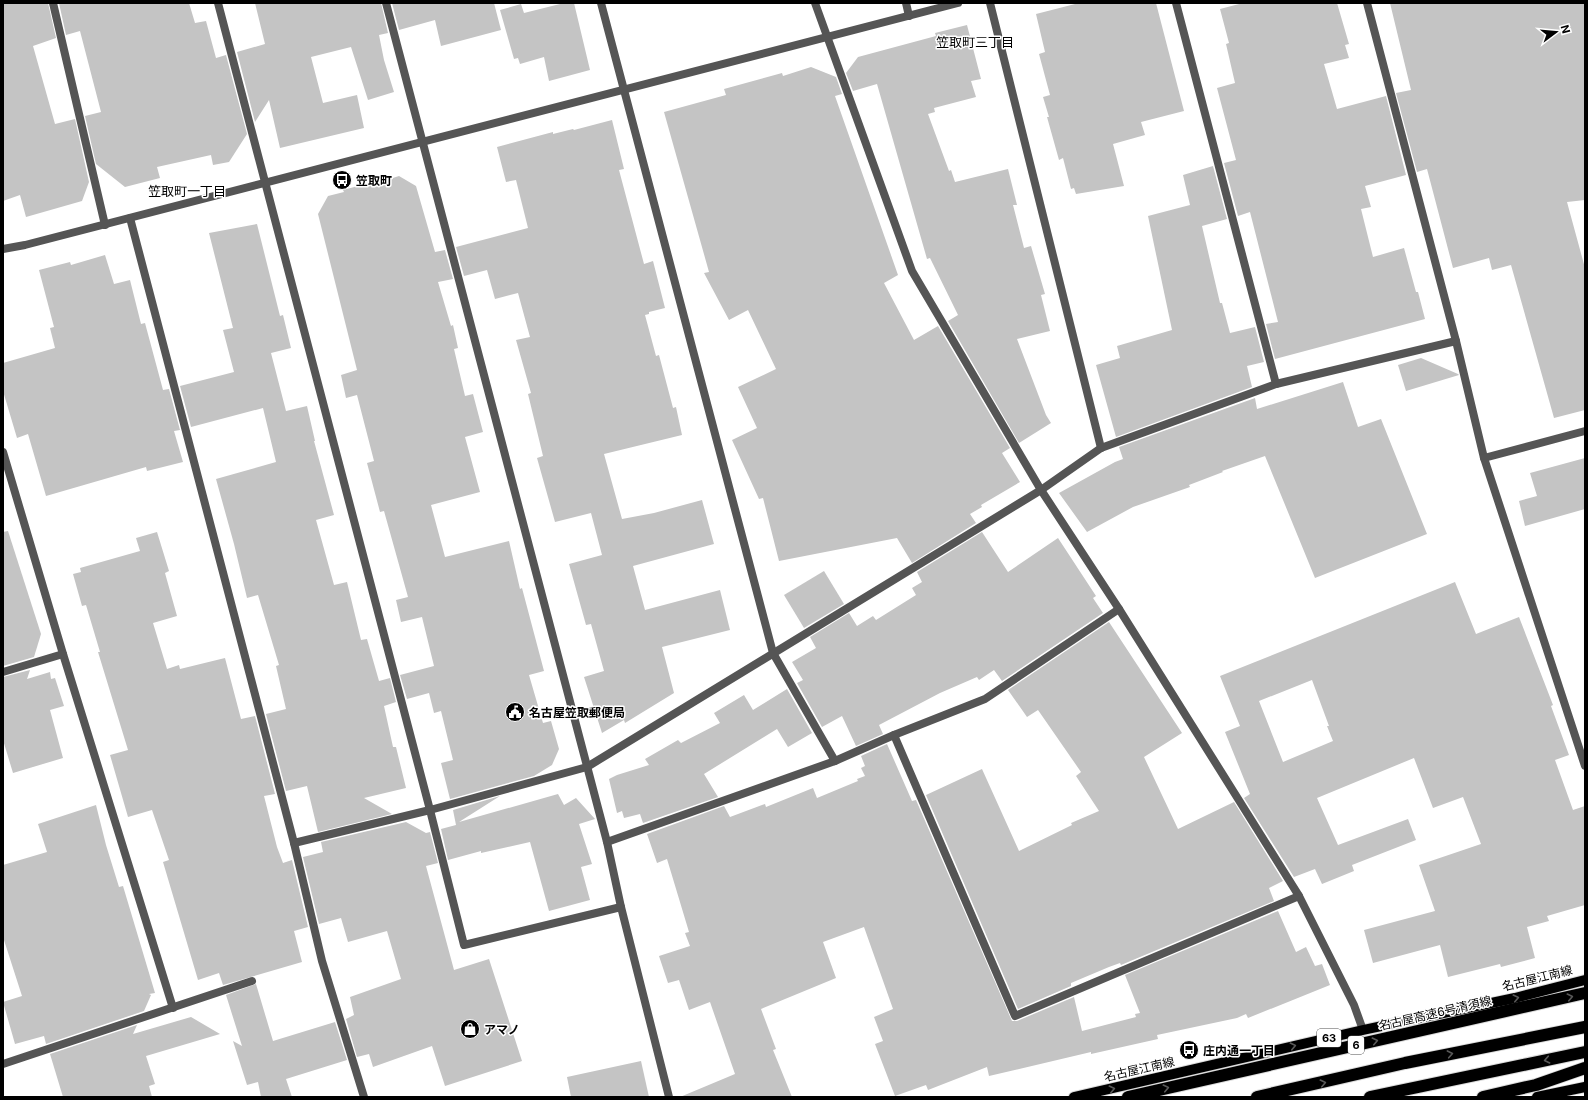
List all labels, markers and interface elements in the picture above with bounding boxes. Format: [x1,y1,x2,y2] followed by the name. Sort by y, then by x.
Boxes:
[1536,12,1576,52] north arrow
[1558,23,1573,35] text: N
[936,34,1014,50] district label: 笠取町三丁目
[331,169,353,191] bus stop icon: 笠取町
[355,173,392,188] place label: 笠取町
[148,183,226,199] district label: 笠取町一丁目
[504,701,526,723] public building icon: 名古屋笠取郵便局
[529,705,625,720] place label: 名古屋笠取郵便局
[1500,962,1574,994] street label: 名古屋江南線
[1377,993,1493,1033] street label: 名古屋高速6号清須線
[1566,993,1573,1001] one-way arrow
[1512,994,1519,1002] one-way arrow
[459,1018,481,1040] shop icon: アマノ
[484,1022,520,1037] place label: アマノ
[1317,1029,1341,1047] road number: 63
[1348,1036,1364,1054] road number: 6
[1371,1038,1378,1046] one-way arrow
[1178,1039,1200,1061] bus stop icon: 庄内通一丁目
[1203,1043,1275,1058] place label: 庄内通一丁目
[1290,1043,1296,1051] one-way arrow
[1447,1051,1453,1059] one-way arrow
[1102,1054,1176,1084] street label: 名古屋江南線
[1544,1056,1550,1064] one-way arrow
[1320,1079,1326,1087] one-way arrow
[1109,1085,1115,1093] one-way arrow
[1163,1085,1169,1093] one-way arrow

